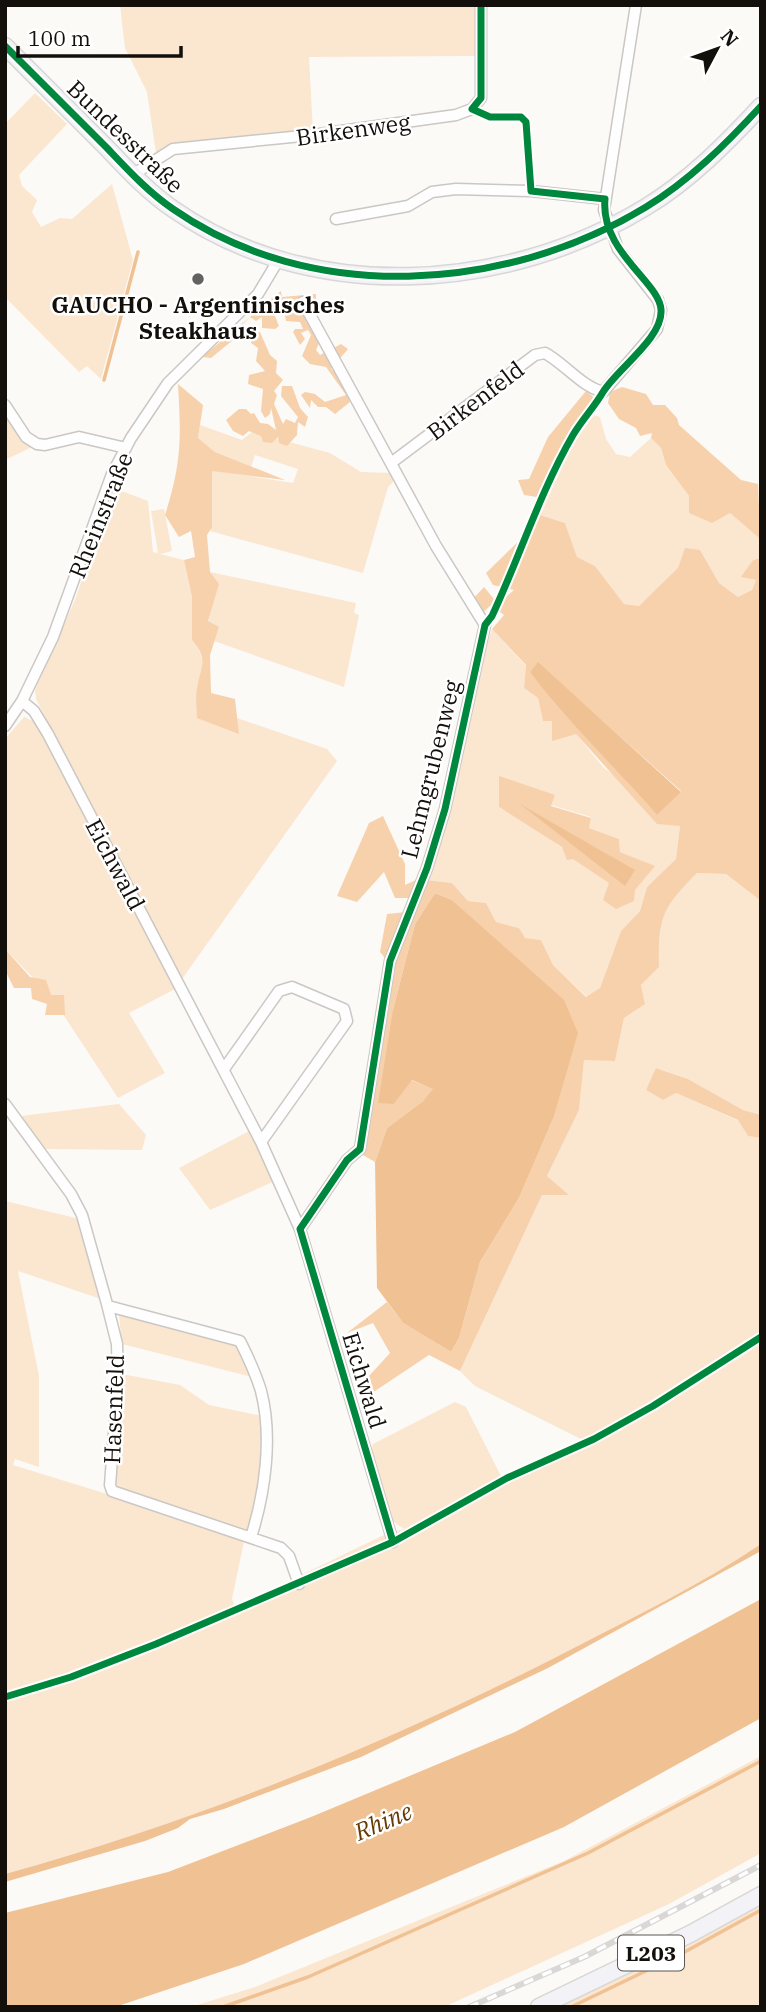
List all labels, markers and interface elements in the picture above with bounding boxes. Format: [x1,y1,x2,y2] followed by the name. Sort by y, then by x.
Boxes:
[18,14,180,58] scale bar
[682,14,752,84] north arrow
[28,24,91,52] text: 100 m
[716,24,744,51] text: N
[61,73,191,199] street label: Bundesstraße
[294,106,413,152] street label: Birkenweg
[190,271,206,287] marker: GAUCHO - Argentinisches Steakhaus
[51,289,345,345] place label: GAUCHO - Argentinisches Steakhaus
[420,354,530,446] street label: Birkenfeld
[61,448,139,582] street label: Rheinstraße
[393,676,467,861] street label: Lehmgrubenweg
[79,813,153,915] street label: Eichwald
[336,1328,394,1432] street label: Eichwald
[96,1354,130,1464] street label: Hasenfeld
[348,1794,417,1848] water label: Rhine
[618,1936,684,1970] road number: L203

